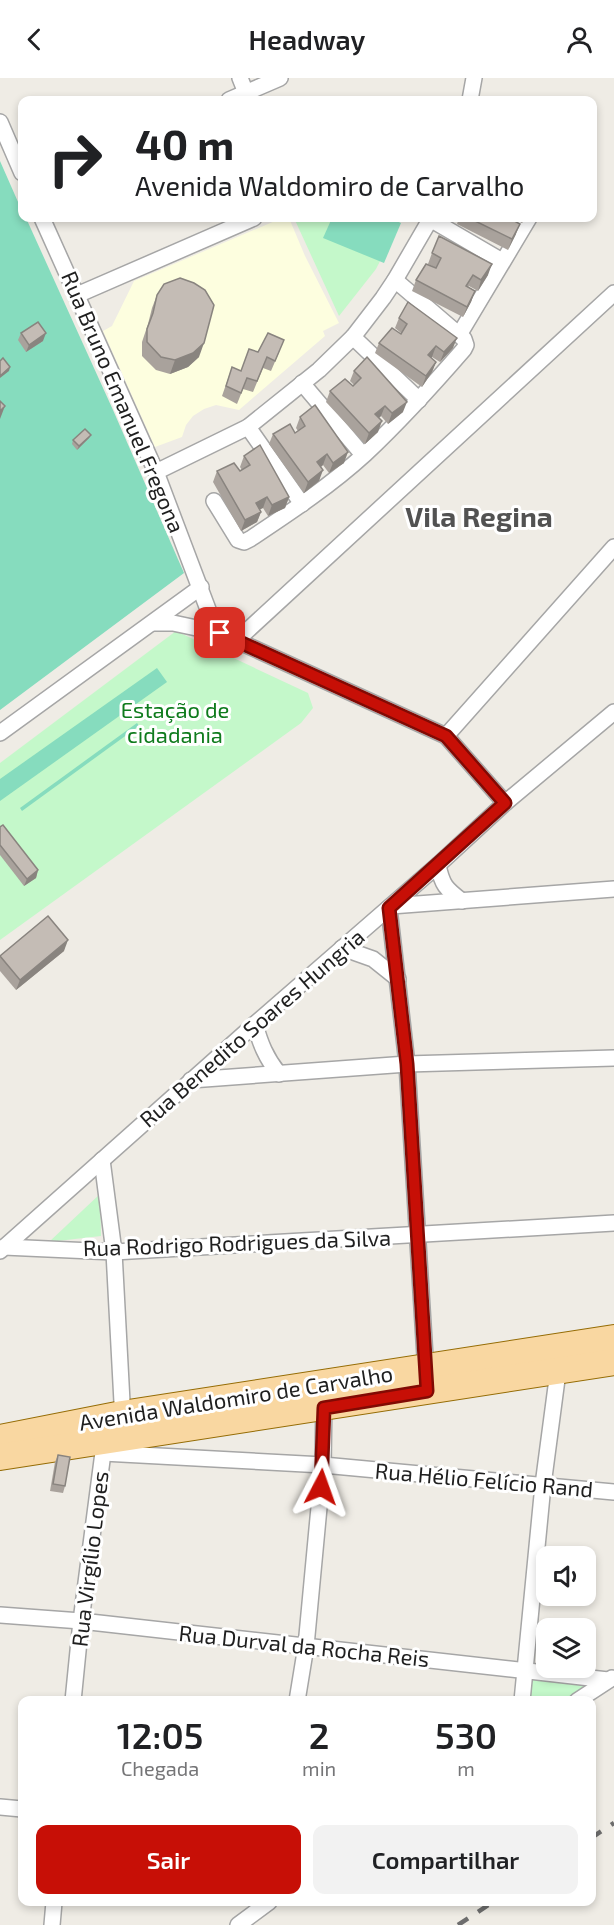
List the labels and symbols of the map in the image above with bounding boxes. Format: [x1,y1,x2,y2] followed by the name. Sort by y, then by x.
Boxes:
[57,267,191,536] street label: Rua Bruno Emanuel Fregona
[405,499,553,533] district label: Vila Regina
[194,607,245,658] pin
[121,696,229,747] park label: Estação de cidadania
[134,923,369,1132] street label: Rua Benedito Soares Hungria
[82,1224,391,1260] street label: Rua Rodrigo Rodrigues da Silva
[77,1359,395,1435] street label: Avenida Waldomiro de Carvalho
[289,1455,353,1519] position arrow
[374,1457,594,1501] street label: Rua Hélio Felício Rand
[65,1470,113,1648] street label: Rua Virgílio Lopes
[178,1619,431,1671] street label: Rua Durval da Rocha Reis

